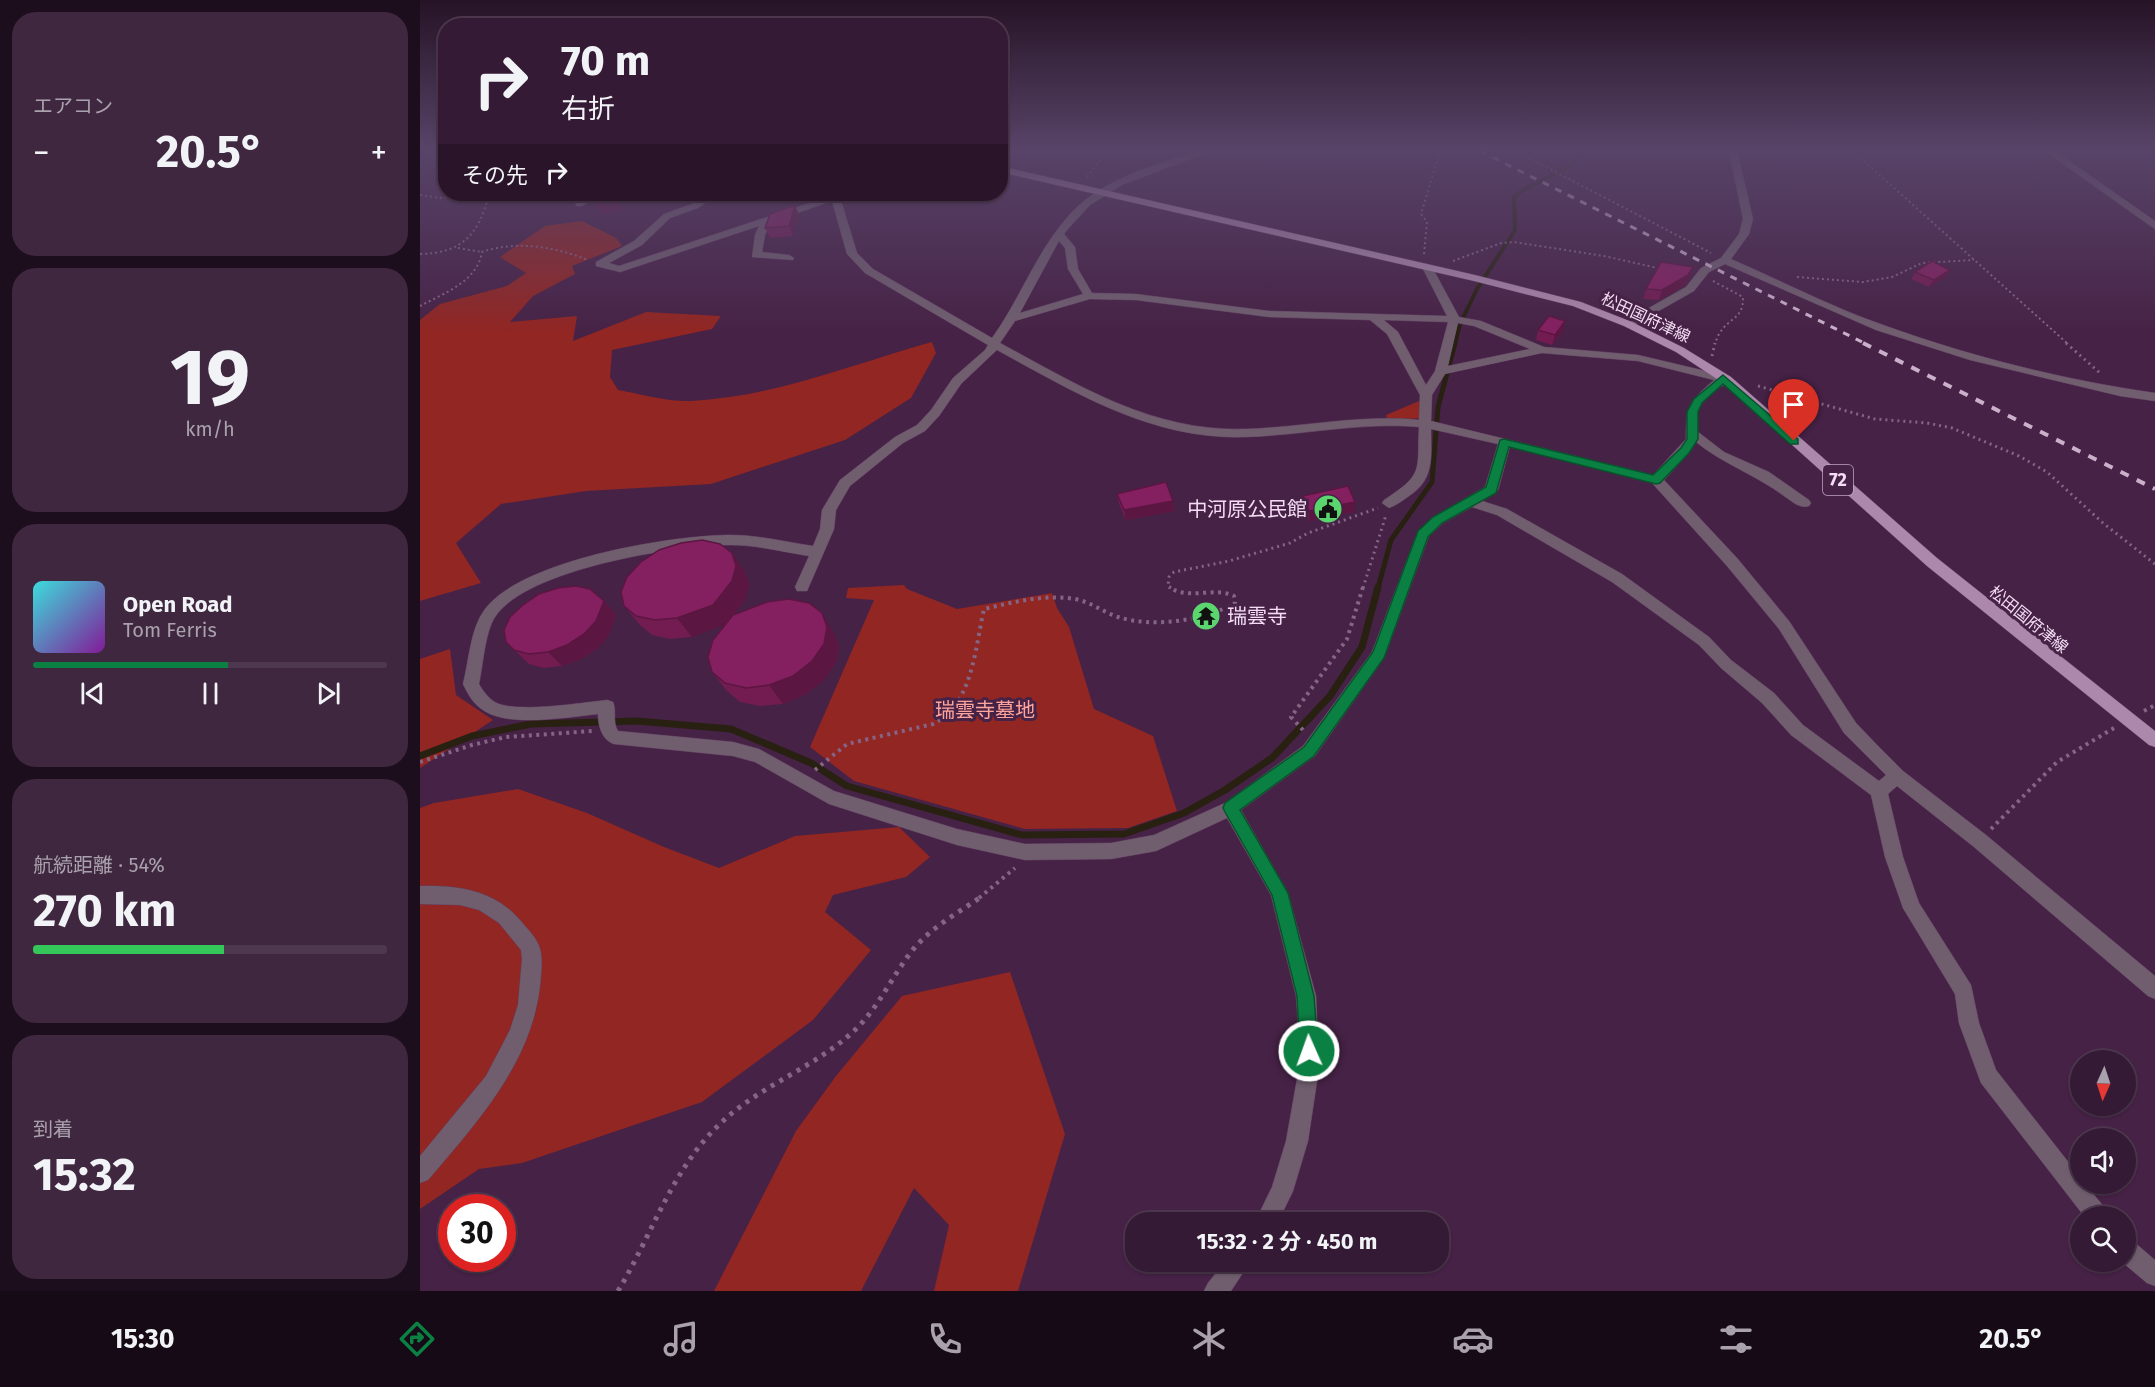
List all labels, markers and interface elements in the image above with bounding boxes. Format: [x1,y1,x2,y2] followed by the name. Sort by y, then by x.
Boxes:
[561,36,650,86] text: 70 m
[462,42,540,120] icon: right
[561,93,615,125] text: 右折
[33,94,113,118] text: エアコン
[156,125,264,179] text: 20.5°
[33,133,50,173] text: −
[371,133,387,173] text: +
[540,156,573,189] icon: right
[462,162,528,189] text: その先
[1598,289,1693,346] street label: 松田国府津線
[170,331,250,425] text: 19
[1768,379,1819,441] pin
[1777,388,1810,421] icon: arrive
[185,417,235,441] text: km/h
[1823,465,1853,495] road number: 72
[1312,493,1344,525] public building icon: 中河原公民館
[1187,497,1307,521] place label: 中河原公民館
[1985,582,2072,657] street label: 松田国府津線
[123,591,233,618] text: Open Road
[1190,600,1222,632] temple icon: 瑞雲寺
[1227,604,1287,628] place label: 瑞雲寺
[123,618,217,642] text: Tom Ferris
[76,677,109,710] icon: previous
[194,677,227,710] icon: pause
[312,677,345,710] icon: next
[935,698,1035,722] park label: 瑞雲寺墓地
[33,853,165,877] text: 航続距離 · 54%
[33,884,176,938] text: 270 km
[1277,1019,1341,1083] position arrow
[2070,1050,2136,1116] north arrow
[2070,1050,2136,1272] map controls
[33,1117,73,1141] text: 到着
[2070,1128,2136,1194] button: sound
[33,1148,136,1202] text: 15:32
[438,1194,516,1272] speed limit sign: 30
[2070,1206,2136,1272] button: search
[1197,1228,1377,1255] text: 15:32 · 2 分 · 450 m
[396,1318,438,1360] icon: directions
[660,1318,702,1360] icon: music
[924,1318,966,1360] icon: phone
[1188,1318,1230,1360] icon: climate
[1452,1318,1494,1360] icon: car
[1715,1318,1757,1360] icon: filters
[111,1323,175,1355] text: 15:30
[1979,1323,2044,1355] text: 20.5°

